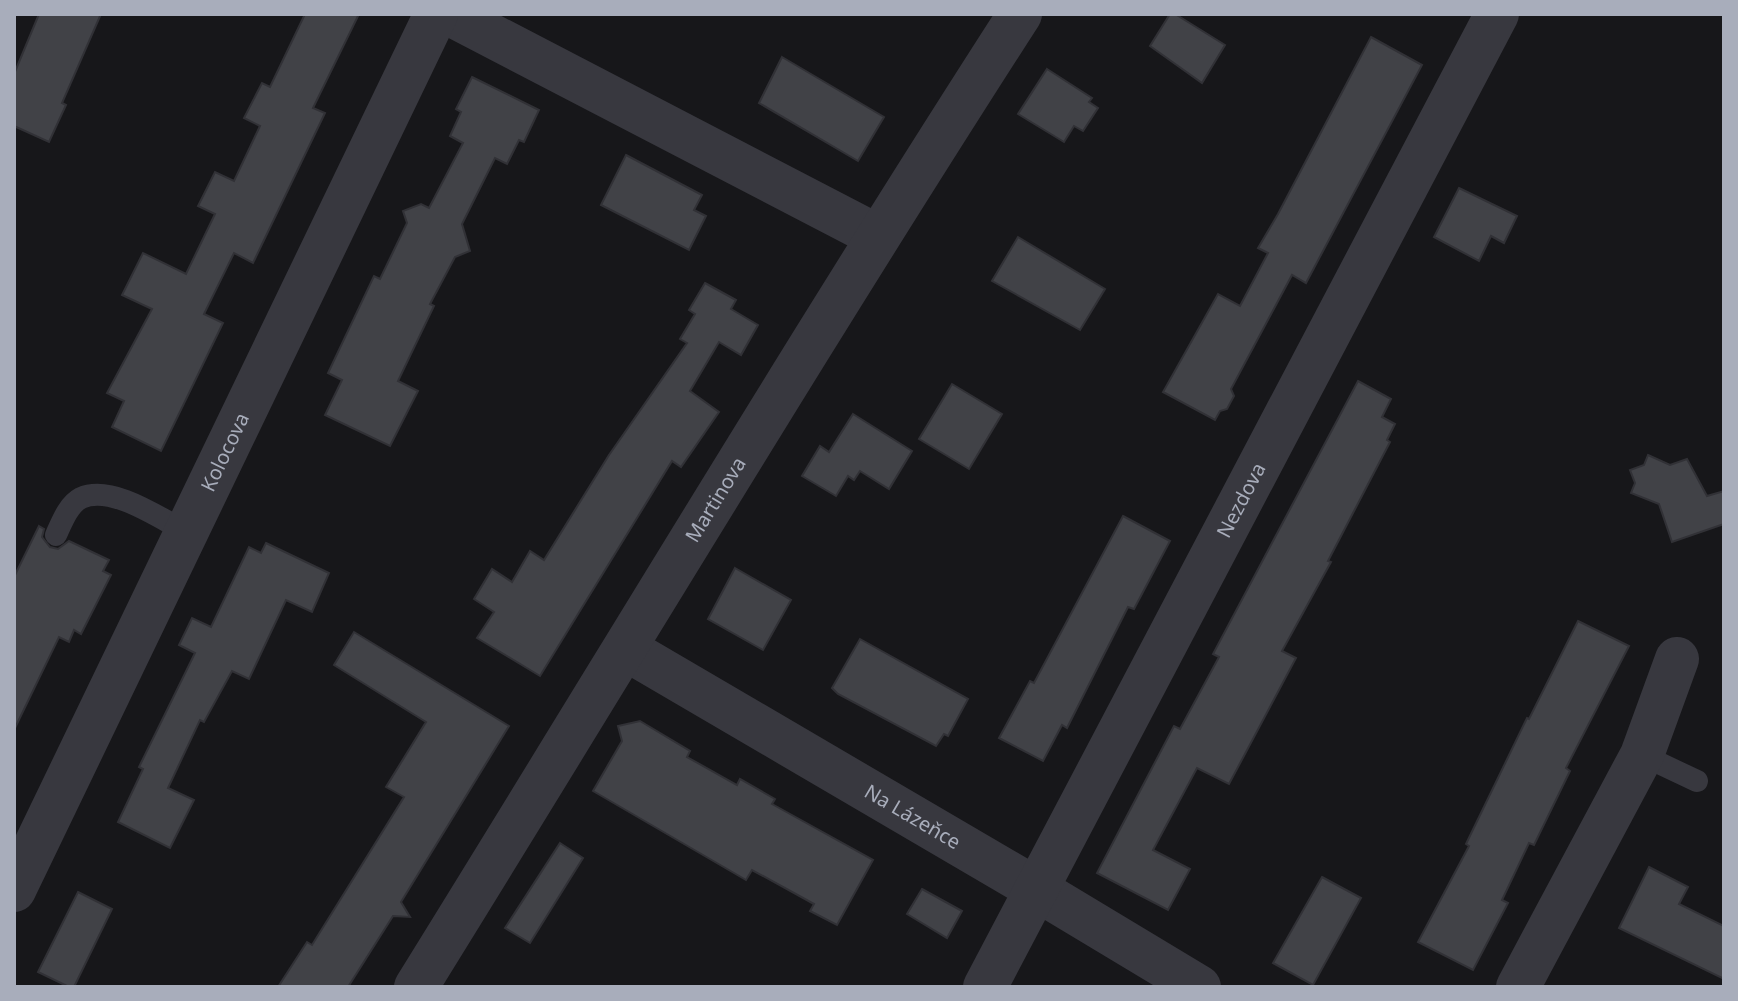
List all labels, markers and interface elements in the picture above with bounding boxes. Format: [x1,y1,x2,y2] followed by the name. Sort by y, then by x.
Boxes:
[194,408,255,496] street label: Kolocova
[679,452,752,547] street label: Martinova
[1210,458,1272,542] street label: Nezdova
[860,778,966,855] street label: Na Lázeňce

